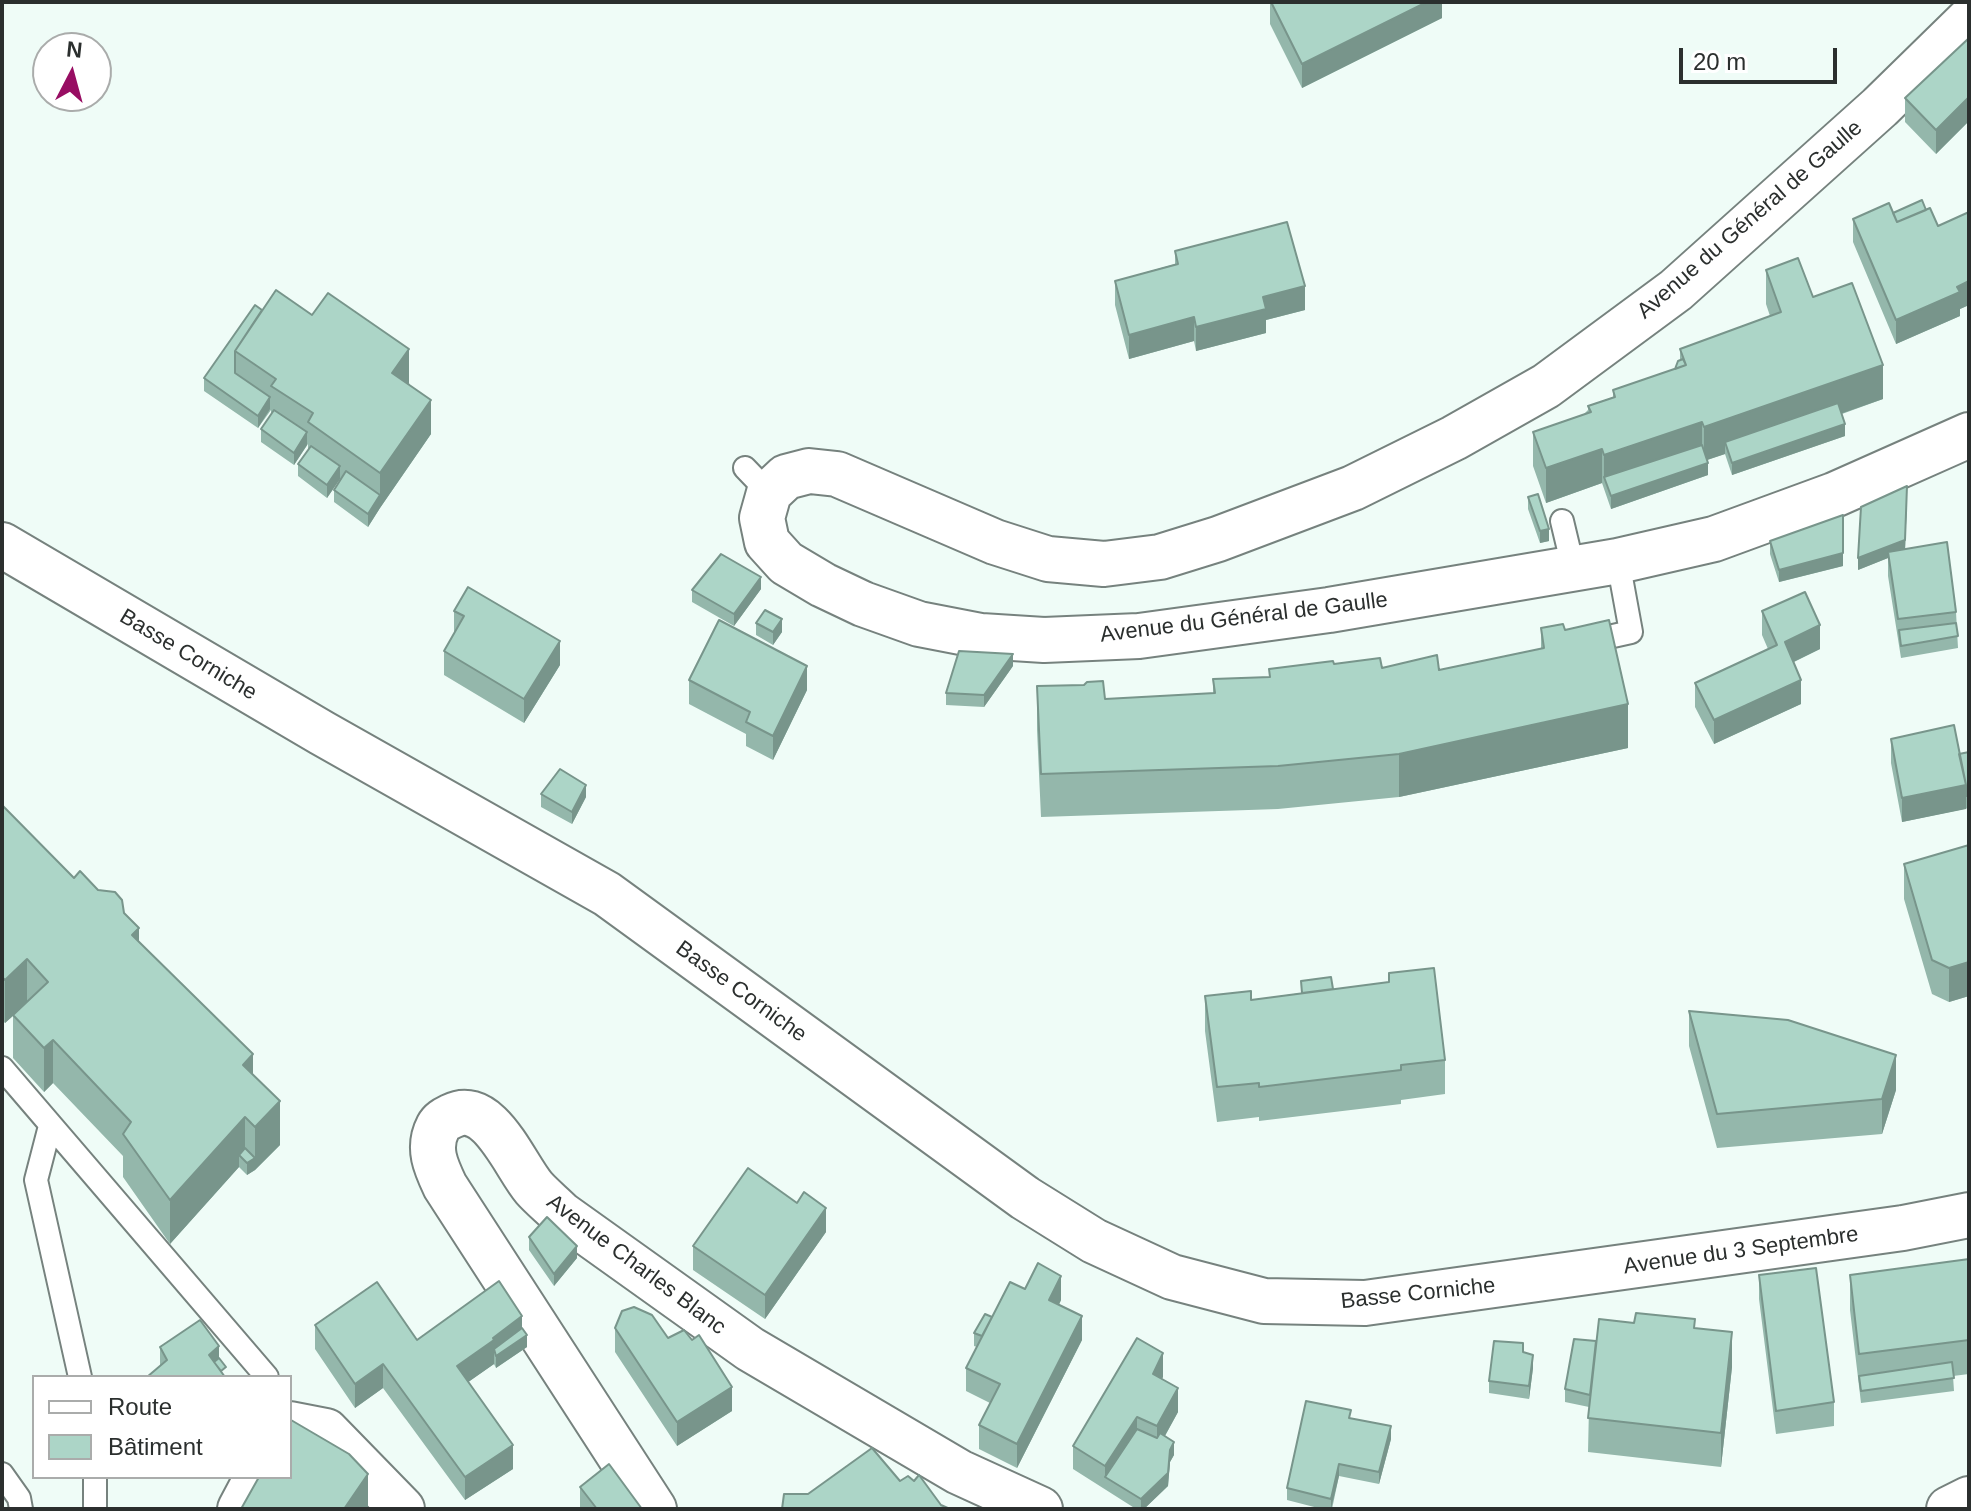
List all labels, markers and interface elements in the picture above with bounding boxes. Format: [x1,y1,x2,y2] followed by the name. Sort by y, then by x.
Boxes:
[32,32,112,112] north arrow
[1683,32,1841,82] scale bar
[65,36,84,63] text: N
[1693,48,1746,75] text: 20 m
[1632,115,1868,325] street label: Avenue du Général de Gaulle
[1099,587,1389,649] street label: Avenue du Général de Gaulle
[115,604,261,706] street label: Basse Corniche
[670,936,812,1048] street label: Basse Corniche
[541,1189,731,1341] street label: Avenue Charles Blanc
[1622,1221,1860,1281] street label: Avenue du 3 Septembre
[1339,1273,1497,1315] street label: Basse Corniche
[32,1375,292,1479] legend
[108,1393,172,1420] text: Route
[108,1433,203,1460] text: Bâtiment

